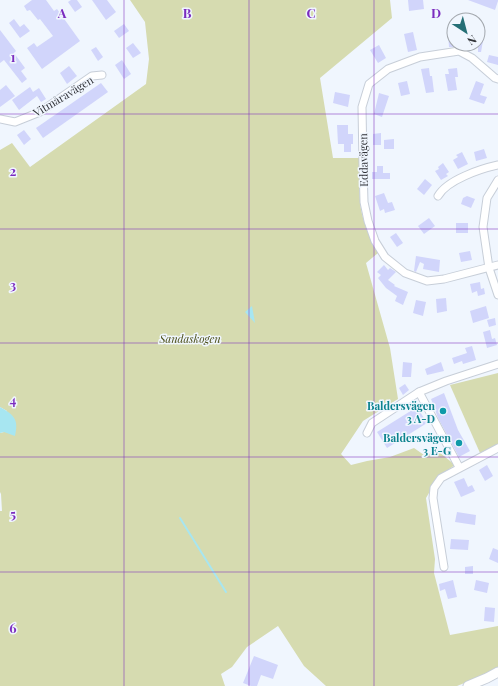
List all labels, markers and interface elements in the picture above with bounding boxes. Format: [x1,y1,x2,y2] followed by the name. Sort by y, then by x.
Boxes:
[57,4,67,21] text: A
[183,4,192,21] text: B
[306,4,316,21] text: C
[431,4,441,21] text: D
[446,12,486,52] north arrow
[465,32,480,49] text: N
[11,48,16,65] text: 1
[29,72,96,120] street label: Vitmåravägen
[355,133,371,187] street label: Eddavägen
[10,162,17,179] text: 2
[10,276,16,293] text: 3
[158,331,221,346] park label: Sandaskogen
[10,391,17,408] text: 4
[367,398,435,426] place label: Baldersvägen 3 A-D
[438,406,448,416] marker: Baldersvägen 3 A-D
[383,430,451,458] place label: Baldersvägen 3 E-G
[454,438,464,448] marker: Baldersvägen 3 E-G
[10,505,16,522] text: 5
[9,619,17,636] text: 6

